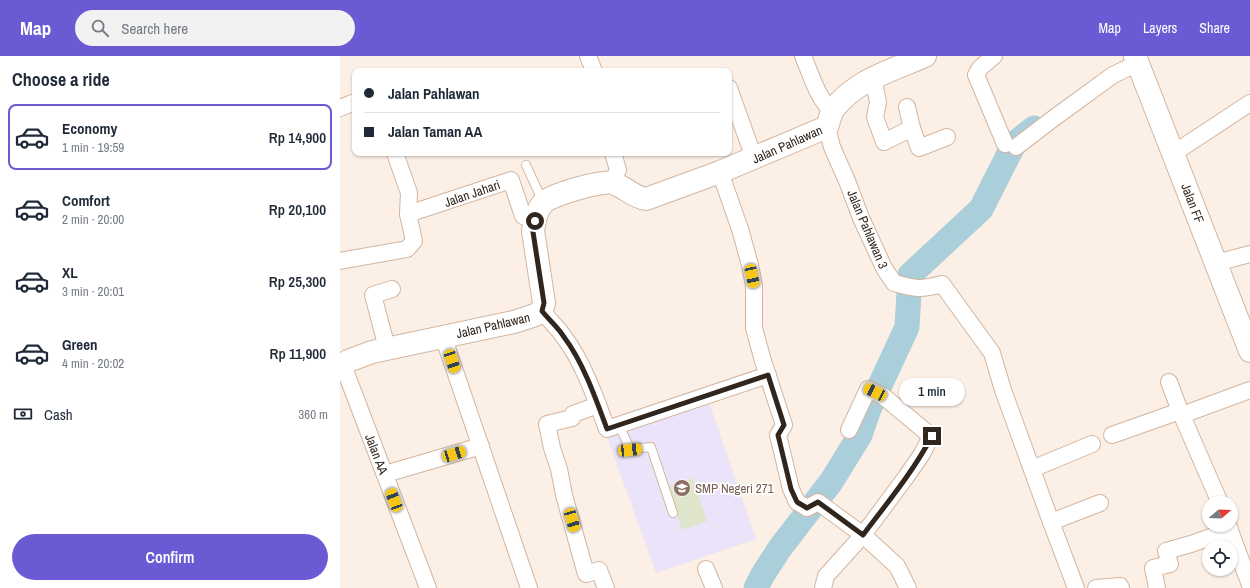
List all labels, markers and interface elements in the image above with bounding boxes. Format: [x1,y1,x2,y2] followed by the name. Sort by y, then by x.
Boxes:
[75,10,355,46] search box
[20,15,51,41] text: Map
[89,17,111,39] icon: search
[121,18,188,39] text: Search here
[1099,19,1121,37] text: Map
[1143,19,1177,37] text: Layers
[1199,19,1230,37] text: Share
[12,67,110,92] text: Choose a ride
[388,83,480,104] text: Jalan Pahlawan
[62,118,117,139] text: Economy
[14,119,50,155] icon: car
[388,121,482,142] text: Jalan Taman AA
[749,121,825,168] street label: Jalan Pahlawan
[269,127,326,148] text: Rp 14,900
[62,139,124,156] text: 1 min · 19:59
[442,176,502,211] street label: Jalan Jahari
[1177,181,1208,226] street label: Jalan FF
[843,187,892,271] street label: Jalan Pahlawan 3
[62,190,110,211] text: Comfort
[14,191,50,227] icon: car
[269,199,326,220] text: Rp 20,100
[62,211,124,228] text: 2 min · 20:00
[526,212,544,230] route start
[62,262,78,283] text: XL
[14,263,50,299] icon: car
[744,263,760,289] car
[269,271,326,292] text: Rp 25,300
[62,283,124,300] text: 3 min · 20:01
[455,309,532,342] street label: Jalan Pahlawan
[62,334,98,355] text: Green
[14,335,50,371] icon: car
[270,343,326,364] text: Rp 11,900
[443,348,461,374] car
[62,355,124,372] text: 4 min · 20:02
[899,378,965,406] callout: 1 min
[862,381,888,403] car
[918,383,946,400] text: 1 min
[12,403,34,425] icon: cash
[44,404,73,425] text: Cash
[298,406,328,423] text: 360 m
[923,427,941,445] route end
[361,431,392,478] street label: Jalan AA
[617,443,643,457] car
[441,445,467,463] car
[672,478,692,498] school or university icon: SMP Negeri 271
[695,480,774,497] place label: SMP Negeri 271
[384,487,404,513] car
[1202,496,1238,532] north arrow
[1202,496,1238,576] map controls
[563,507,581,533] car
[12,534,328,580] button: Confirm
[1202,540,1238,576] button: locate

